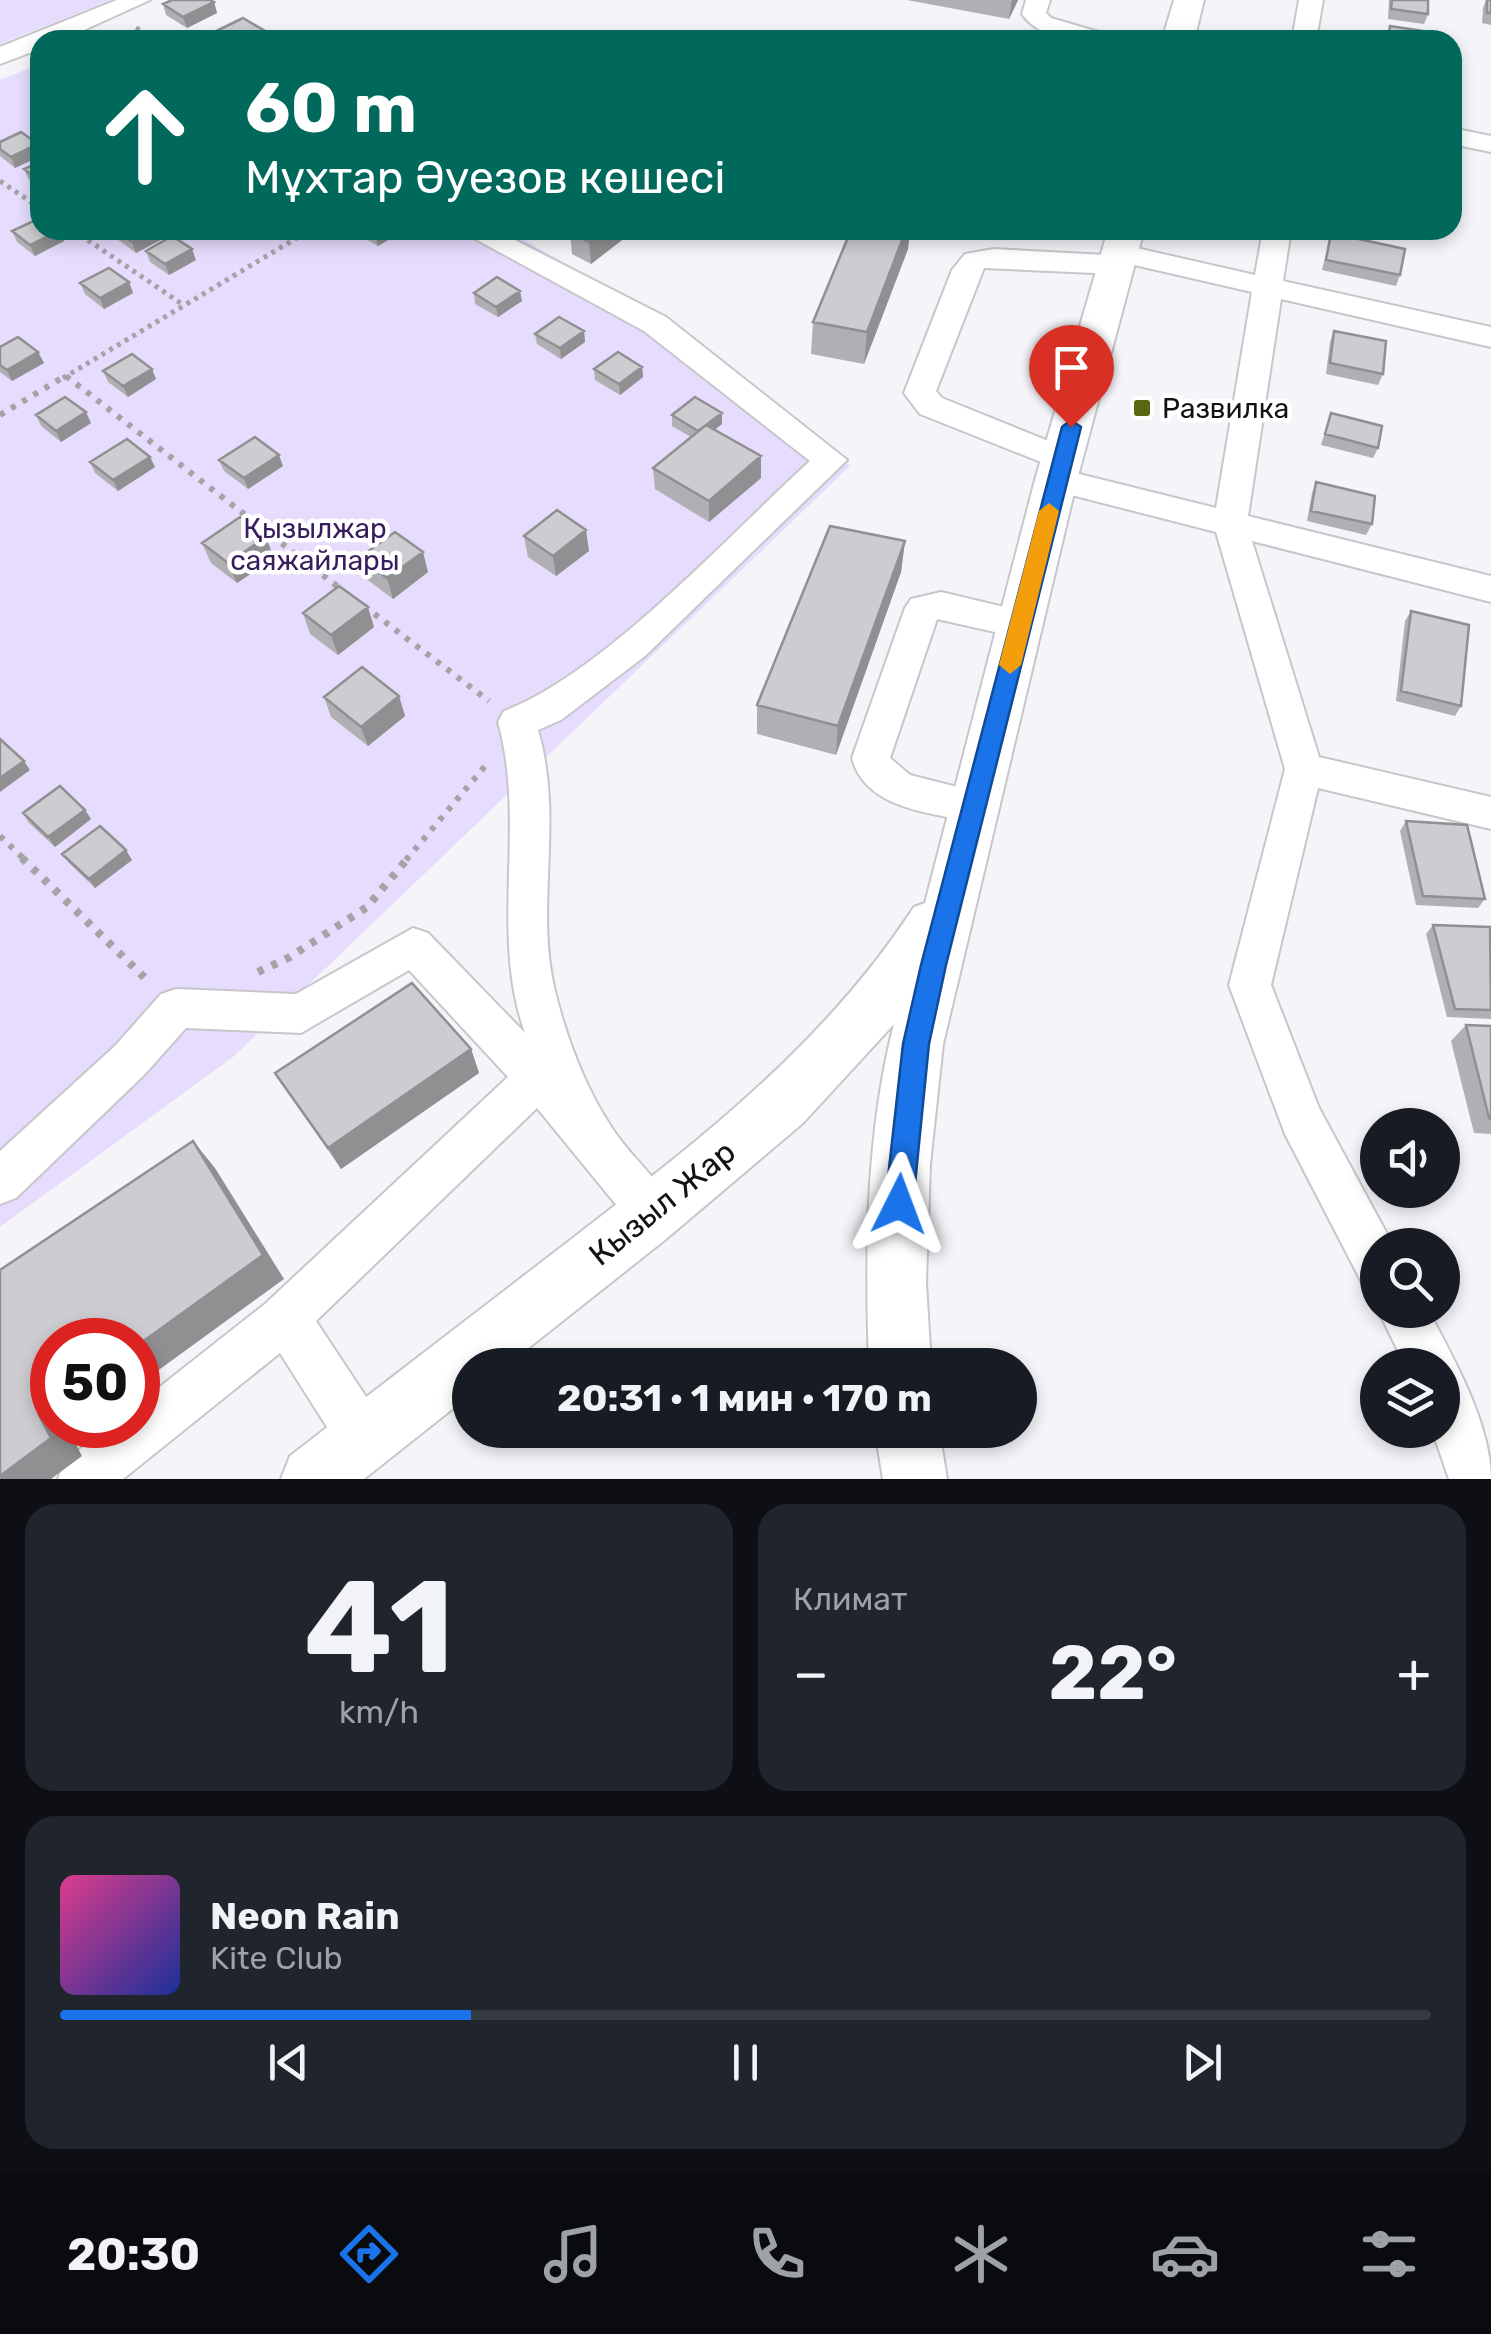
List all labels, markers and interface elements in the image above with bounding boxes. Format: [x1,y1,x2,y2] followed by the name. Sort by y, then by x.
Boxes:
[245,67,417,150] text: 60 m
[80,70,210,200] icon: ahead
[245,151,725,204] text: Мұхтар Әуезов көшесі
[1029,325,1114,428] pin
[1044,340,1099,395] icon: arrive
[1162,392,1289,425] place label: Развилка
[1131,397,1153,419] marker: Развилка
[230,512,400,577] park label: Қызылжар саяжайлары
[1360,1108,1460,1448] map controls
[1360,1108,1460,1208] button: sound
[581,1133,743,1273] street label: Кызыл Жар
[847,1152,951,1256] position arrow
[1360,1228,1460,1328] button: search
[30,1318,160,1448] speed limit sign: 50
[1360,1348,1460,1448] button: layers
[557,1375,932,1421] text: 20:31 · 1 мин · 170 m
[304,1550,454,1705] text: 41
[793,1580,907,1618] text: Климат
[1049,1629,1177,1718] text: 22°
[793,1641,829,1706] text: −
[1397,1641,1431,1706] text: +
[339,1693,419,1731] text: km/h
[210,1893,400,1939] text: Neon Rain
[210,1939,343,1977] text: Kite Club
[261,2035,316,2090] icon: previous
[718,2035,773,2090] icon: pause
[1175,2035,1230,2090] icon: next
[334,2219,404,2289] icon: directions
[538,2219,608,2289] icon: music
[742,2219,812,2289] icon: phone
[946,2219,1016,2289] icon: climate
[1150,2219,1220,2289] icon: car
[1354,2219,1424,2289] icon: filters
[67,2228,200,2281] text: 20:30

